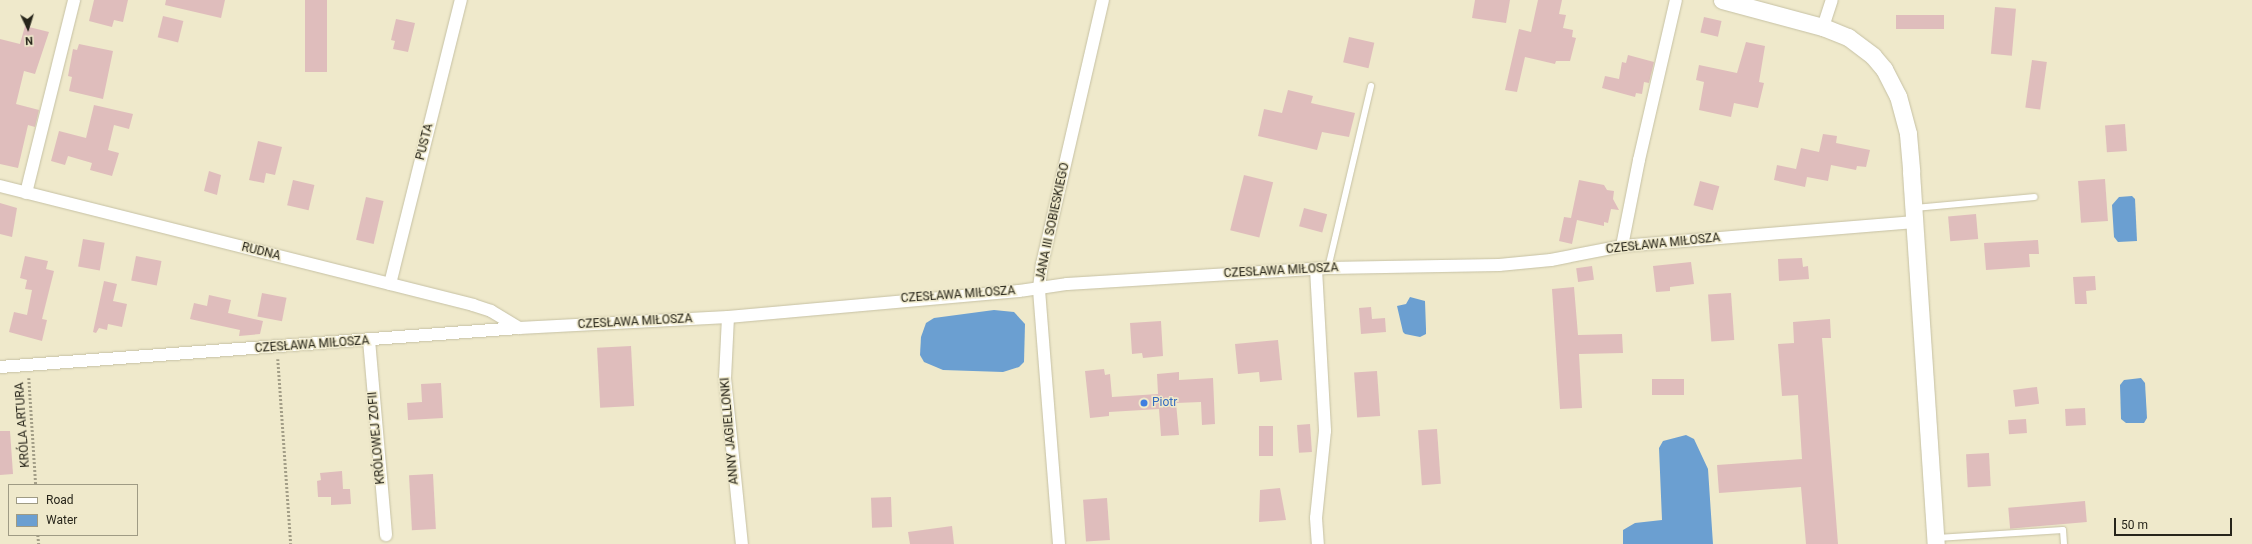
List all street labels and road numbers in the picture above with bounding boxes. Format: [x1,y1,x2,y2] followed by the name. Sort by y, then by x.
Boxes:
[414,122,436,162] street label: PUSTA
[1033,161,1073,283] street label: JANA III SOBIESKIEGO
[1605,231,1721,257] street label: CZESŁAWA MIŁOSZA
[240,240,282,264] street label: RUDNA
[1223,261,1339,281] street label: CZESŁAWA MIŁOSZA
[900,284,1016,306] street label: CZESŁAWA MIŁOSZA
[577,312,693,332] street label: CZESŁAWA MIŁOSZA
[254,334,370,356] street label: CZESŁAWA MIŁOSZA
[718,377,742,485] street label: ANNY JAGIELLONKI
[13,382,33,468] street label: KRÓLA ARTURA
[366,391,388,485] street label: KRÓLOWEJ ZOFII

